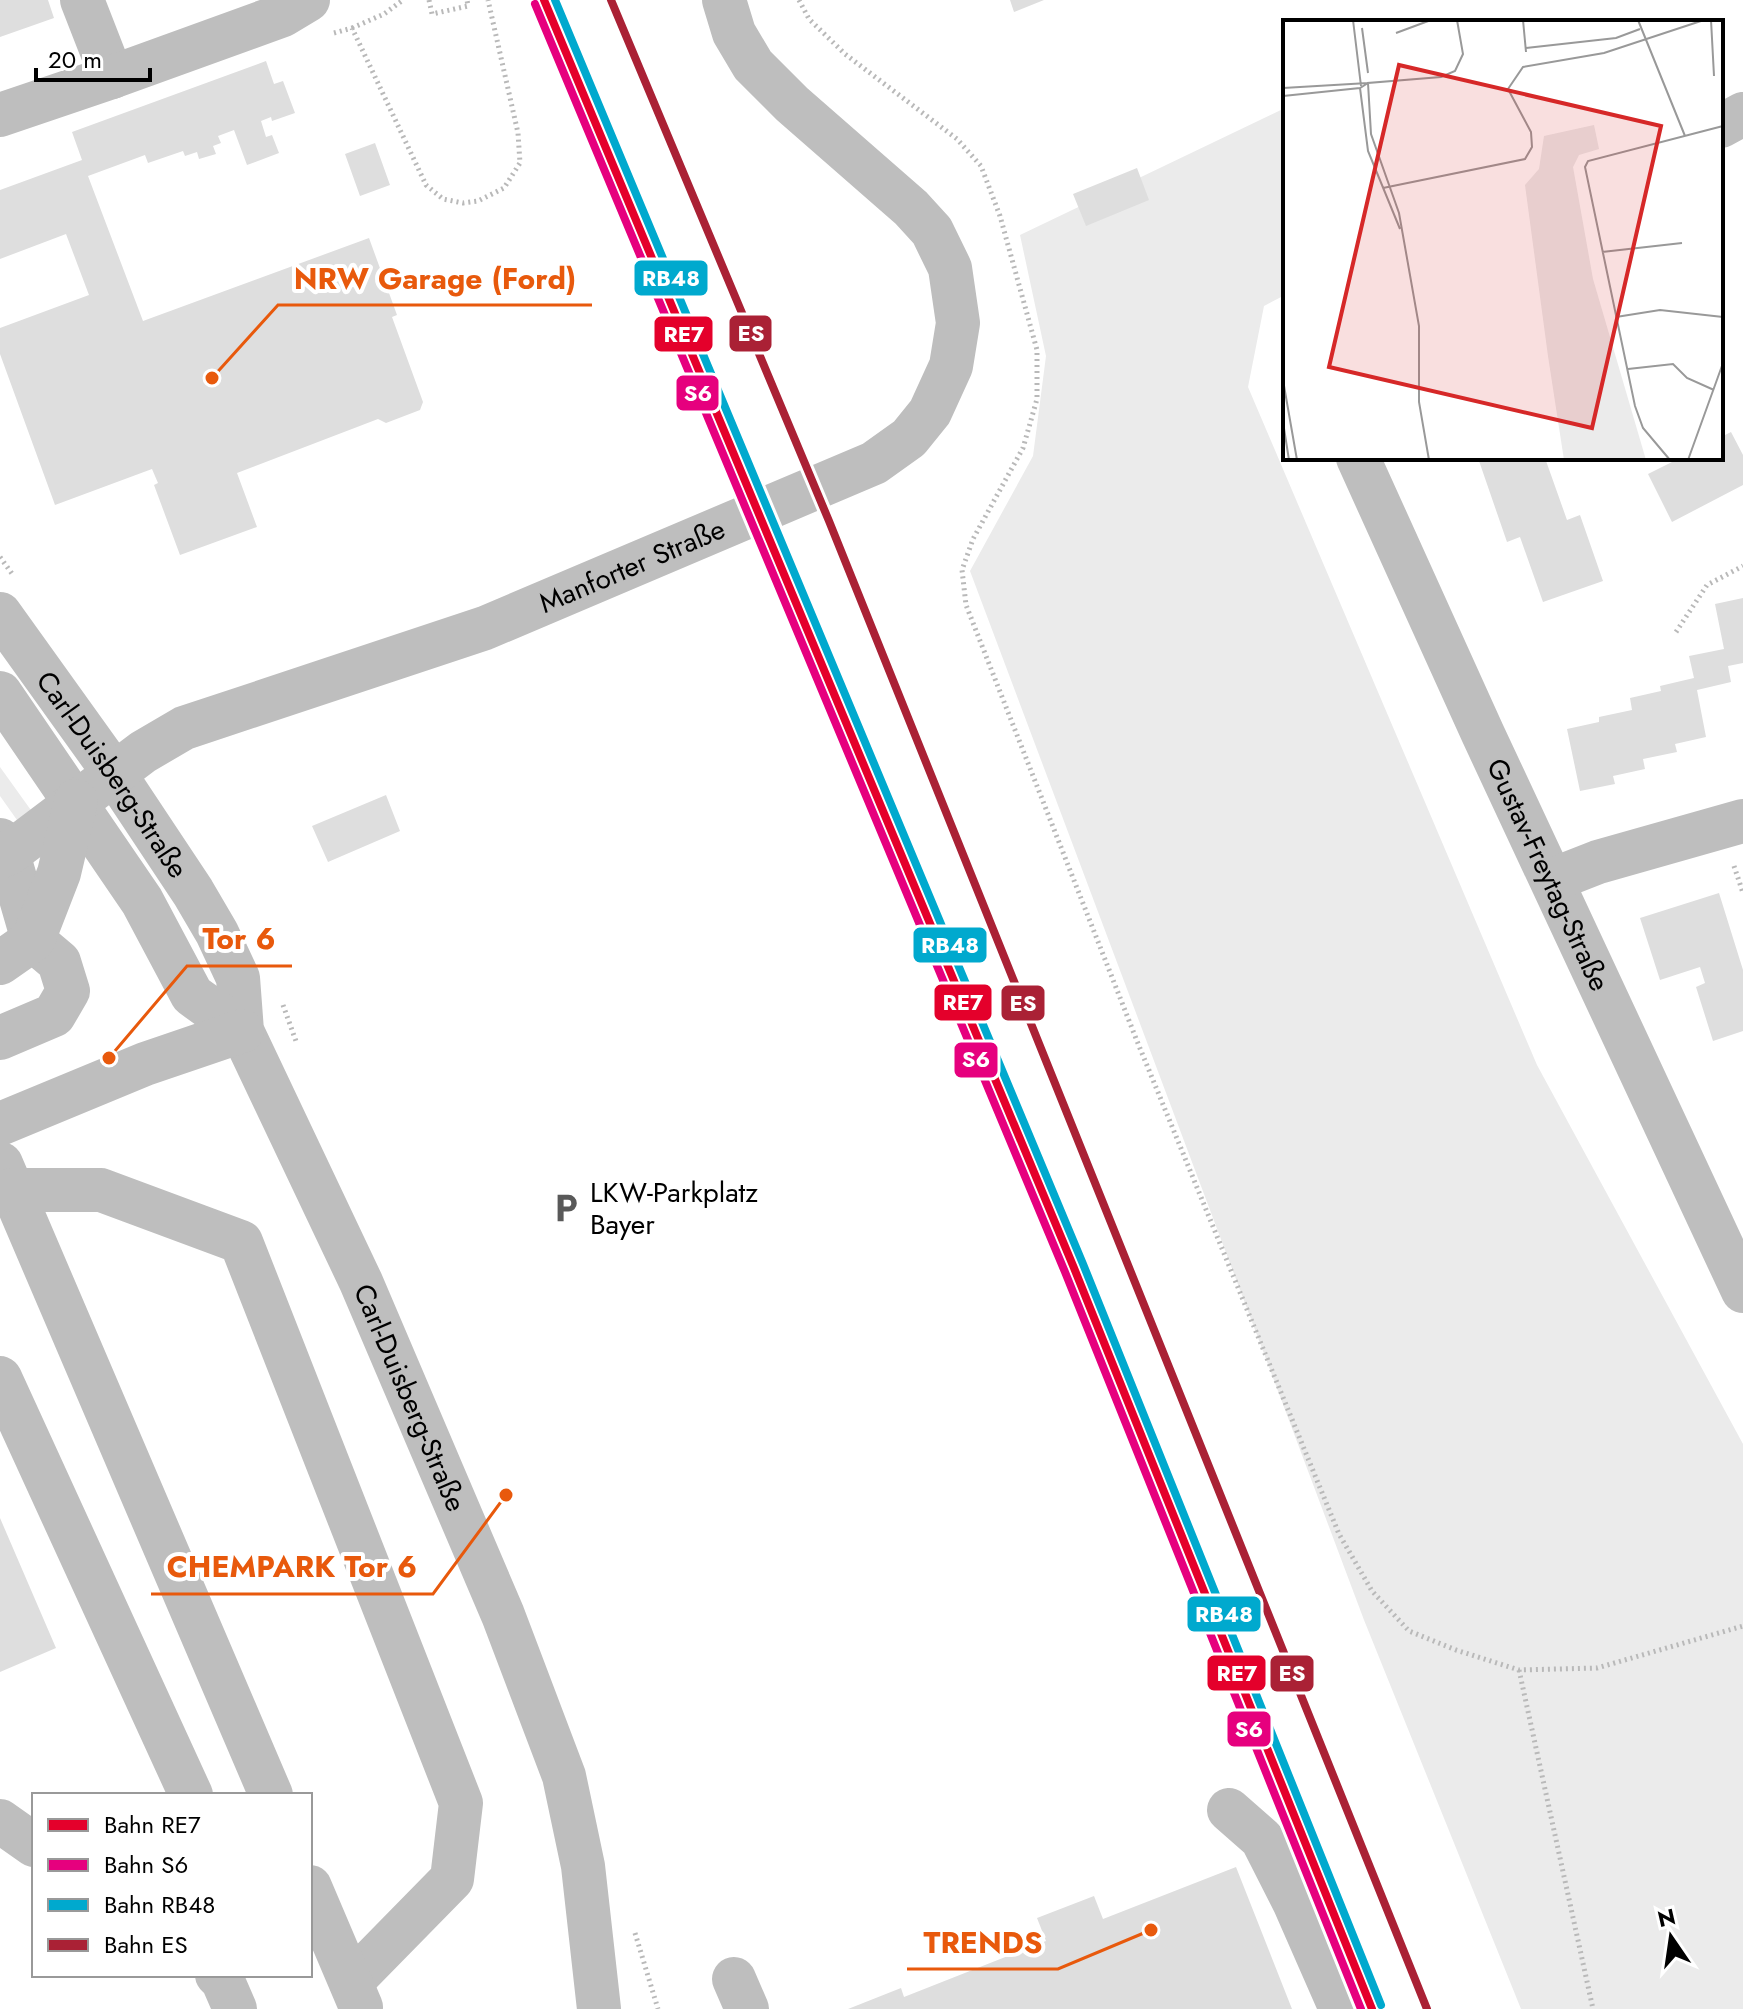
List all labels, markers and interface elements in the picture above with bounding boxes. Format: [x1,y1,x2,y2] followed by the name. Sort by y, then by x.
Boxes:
[1283,20,1723,460] inset map
[36,32,150,82] scale bar
[48,42,102,77] text: 20 m
[278,251,592,305] callout: NRW Garage (Ford)
[294,257,576,300] text: NRW Garage (Ford)
[633,259,709,297] line badge: RB48
[642,262,700,294] text: RB48
[728,314,773,353] line badge: ES
[653,315,714,353] line badge: RE7
[737,317,765,349] text: ES
[664,318,705,350] text: RE7
[675,374,720,412] line badge: S6
[684,377,712,409] text: S6
[533,508,731,623] street label: Manforter Straße
[27,662,199,886] street label: Carl-Duisberg-Straße
[1477,751,1621,998] street label: Gustav-Freytag-Straße
[187,912,292,966] callout: Tor 6
[203,917,275,960] text: Tor 6
[912,926,988,964] line badge: RB48
[921,929,979,961] text: RB48
[933,983,993,1022] line badge: RE7
[1000,984,1046,1022] line badge: ES
[943,986,984,1018] text: RE7
[1009,987,1037,1019] text: ES
[953,1041,999,1079] line badge: S6
[962,1043,990,1075] text: S6
[590,1172,758,1245] place label: LKW-Parkplatz Bayer
[549,1191,583,1225] parking icon: LKW-Parkplatz Bayer
[344,1277,477,1518] street label: Carl-Duisberg-Straße
[151,1540,433,1594] callout: CHEMPARK Tor 6
[167,1545,417,1588] text: CHEMPARK Tor 6
[1186,1595,1262,1633] line badge: RB48
[1195,1598,1253,1630] text: RB48
[1206,1654,1267,1692] line badge: RE7
[1269,1654,1315,1693] line badge: ES
[1217,1657,1258,1689] text: RE7
[1278,1657,1306,1689] text: ES
[1226,1710,1272,1748] line badge: S6
[1235,1713,1263,1745] text: S6
[32,1793,312,1977] legend
[104,1807,201,1842] text: Bahn RE7
[104,1847,188,1882] text: Bahn S6
[104,1887,215,1922] text: Bahn RB48
[1631,1897,1711,1977] north arrow
[1654,1900,1679,1935] text: N
[907,1915,1058,1969] callout: TRENDS
[924,1921,1042,1964] text: TRENDS
[104,1927,188,1962] text: Bahn ES

